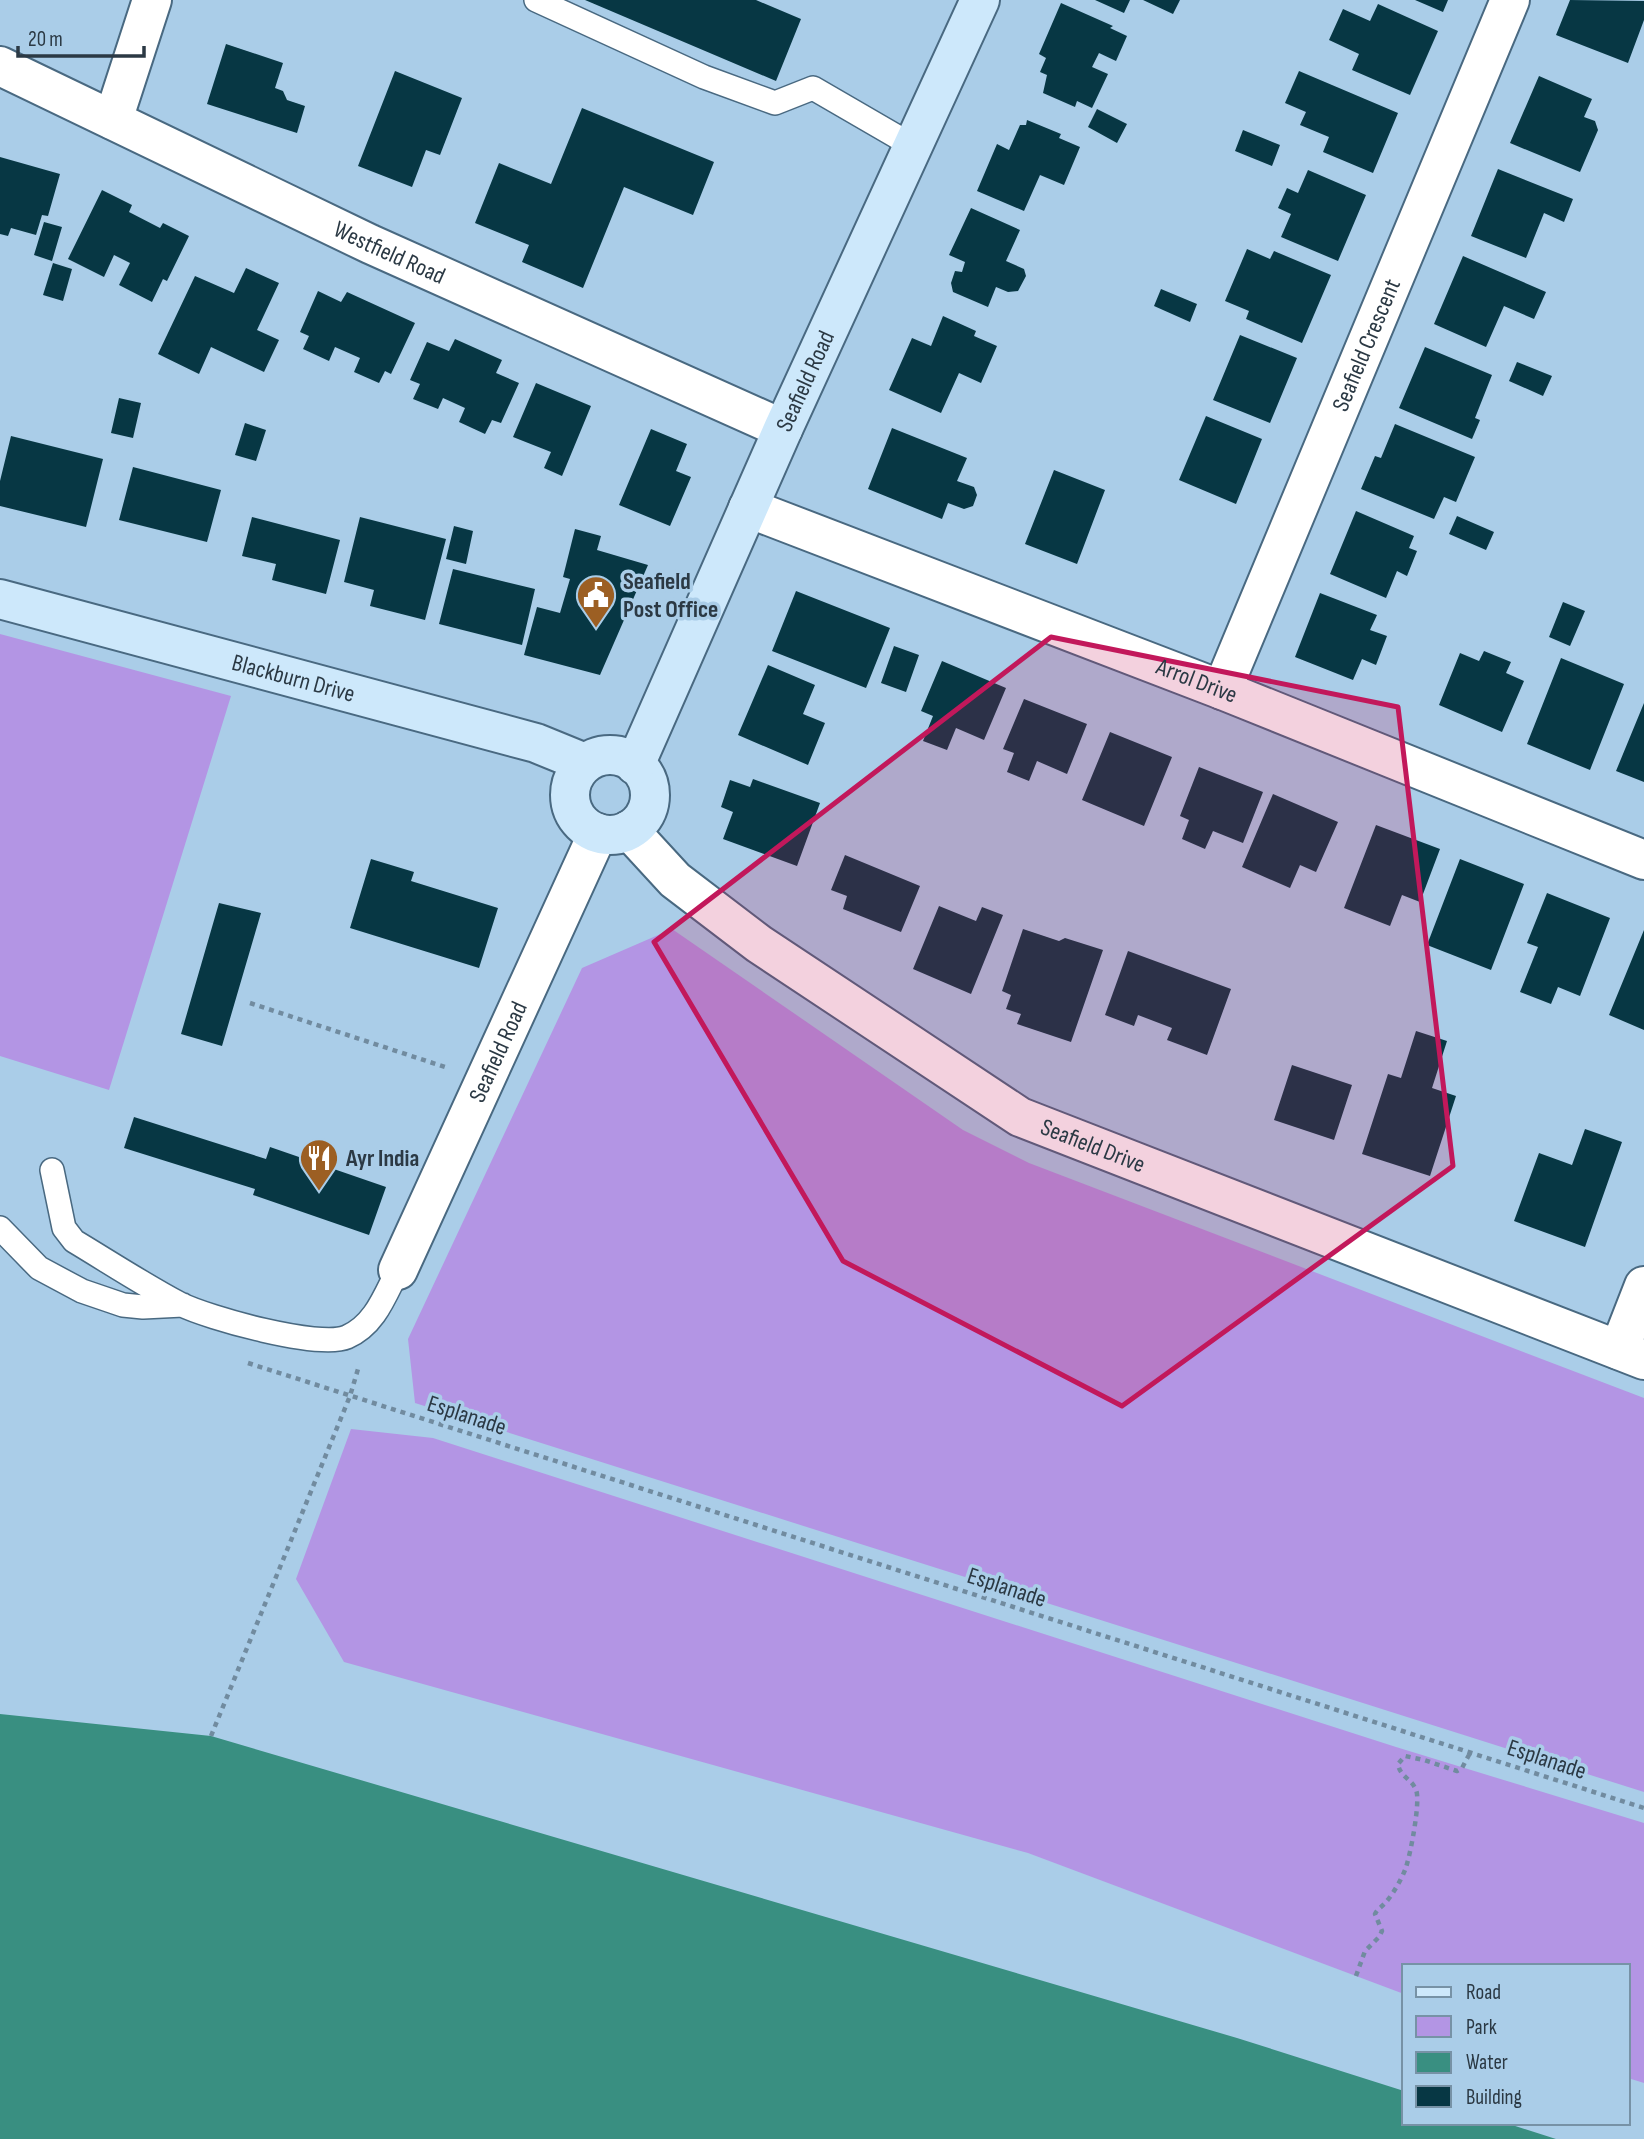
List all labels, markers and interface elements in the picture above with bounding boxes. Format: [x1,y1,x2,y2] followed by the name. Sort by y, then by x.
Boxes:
[18,14,144,58] scale bar
[28,27,63,52] text: 20 m
[329,215,450,291] street label: Westfield Road
[1326,274,1407,416] street label: Seafield Crescent
[770,326,841,436] street label: Seafield Road
[623,567,718,624] place label: Seafield Post Office
[575,574,617,629] public building icon: Seafield Post Office
[229,648,358,709] street label: Blackburn Drive
[1151,652,1242,710] street label: Arrol Drive
[463,997,534,1107] street label: Seafield Road
[1036,1112,1149,1179] street label: Seafield Drive
[298,1137,340,1192] restaurant icon: Ayr India
[345,1144,419,1173] place label: Ayr India
[424,1389,510,1442] street label: Esplanade
[964,1561,1050,1614] street label: Esplanade
[1504,1733,1590,1786] street label: Esplanade
[1402,1964,1630,2125] legend
[1466,1980,1501,2005] text: Road
[1466,2015,1497,2040] text: Park
[1466,2050,1508,2075] text: Water
[1466,2085,1522,2110] text: Building

